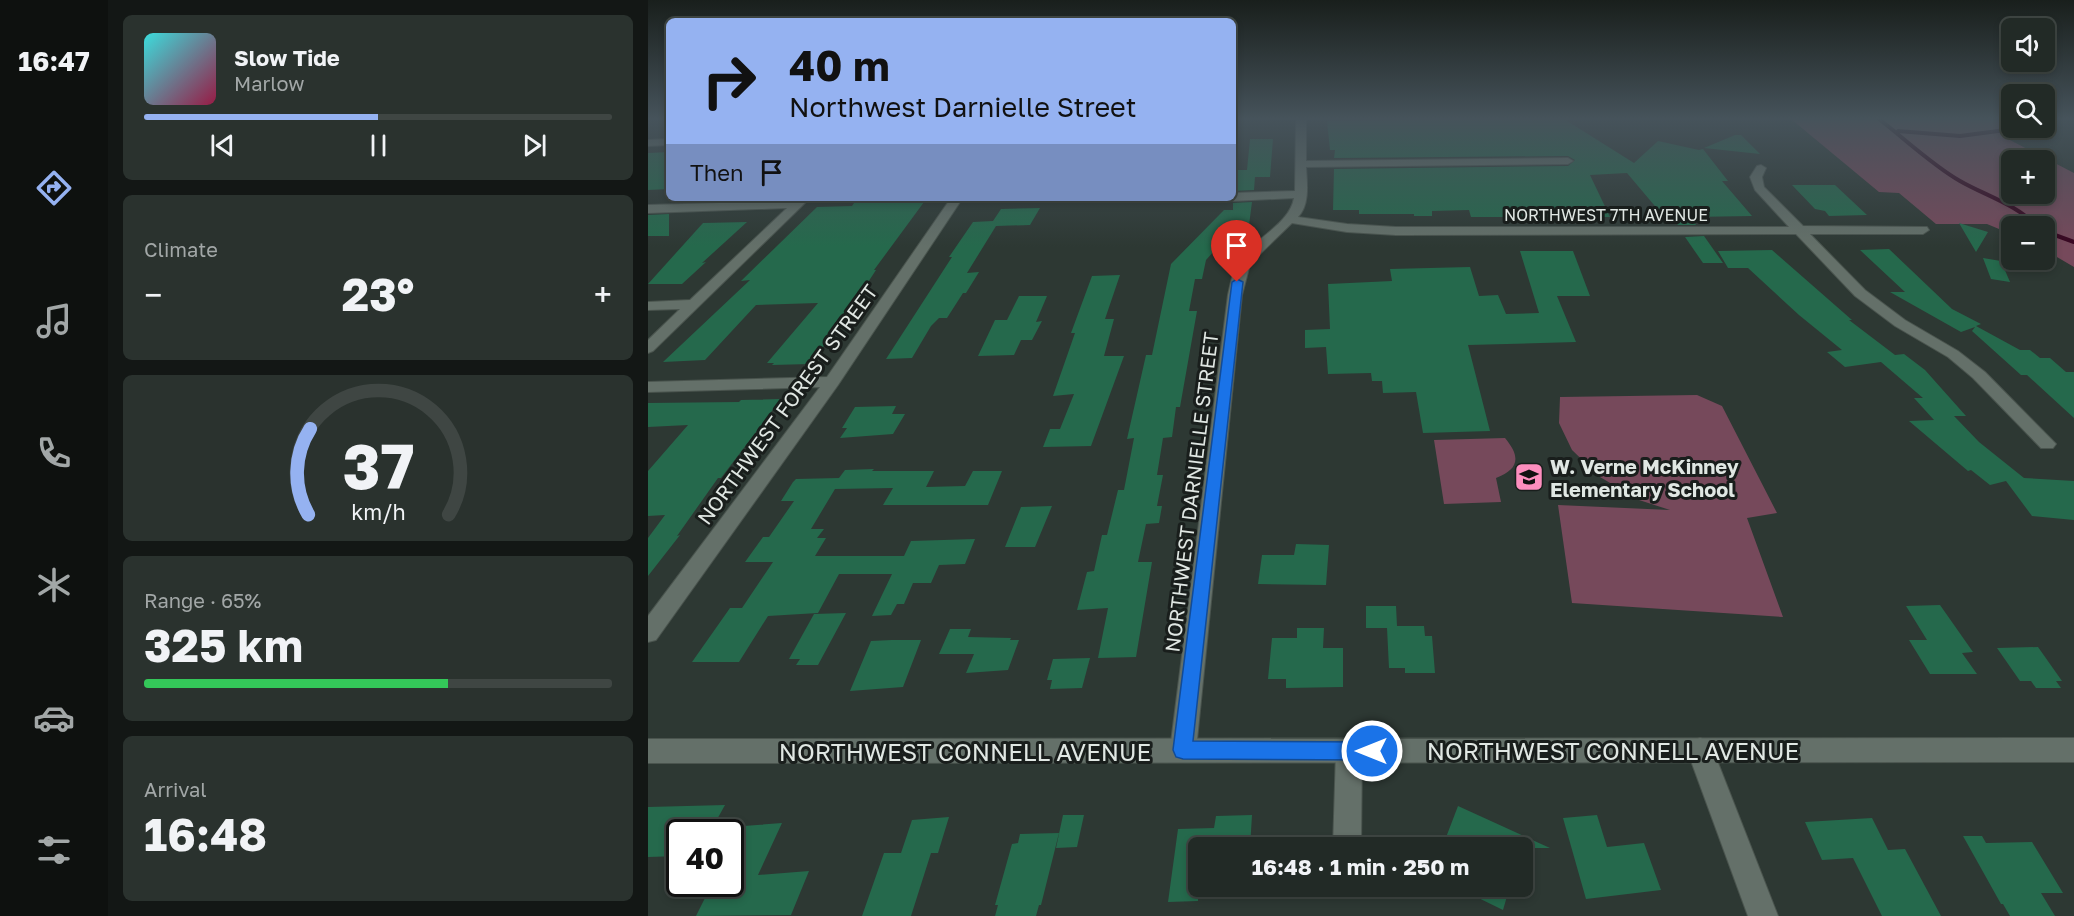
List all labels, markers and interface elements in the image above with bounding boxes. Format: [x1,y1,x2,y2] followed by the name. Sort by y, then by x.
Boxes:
[2001,18,2055,270] map controls
[2001,18,2055,72] button: sound
[789,40,890,90] text: 40 m
[690,42,768,120] icon: right
[234,44,340,71] text: Slow Tide
[18,45,90,77] text: 16:47
[234,71,305,95] text: Marlow
[2001,84,2055,138] button: search
[789,91,1137,123] text: Northwest Darnielle Street
[206,129,239,162] icon: previous
[362,129,395,162] icon: pause
[518,129,551,162] icon: next
[2001,150,2055,204] button: +
[755,156,788,189] icon: arrive
[690,159,743,186] text: Then
[33,167,75,209] icon: directions
[1504,205,1708,225] street label: NORTHWEST 7TH AVENUE
[2001,216,2055,270] button: −
[1211,220,1262,282] pin
[1220,229,1253,262] icon: arrive
[144,237,218,261] text: Climate
[342,267,414,321] text: 23°
[144,275,162,314] text: −
[594,275,612,314] text: +
[692,279,882,529] street label: NORTHWEST FOREST STREET
[33,300,75,342] icon: music
[1159,331,1223,653] street label: NORTHWEST DARNIELLE STREET
[342,428,414,503] text: 37
[33,432,75,474] icon: phone
[1550,454,1739,501] place label: W. Verne McKinney Elementary School
[1513,461,1545,493] school or university icon: W. Verne McKinney Elementary School
[351,499,405,525] text: km/h
[33,564,75,606] icon: climate
[144,588,261,612] text: Range · 65%
[144,618,303,672] text: 325 km
[33,697,75,739] icon: car
[1340,719,1404,783] position arrow
[1427,736,1799,765] street label: NORTHWEST CONNELL AVENUE
[779,737,1151,766] street label: NORTHWEST CONNELL AVENUE
[144,777,207,801] text: Arrival
[144,807,267,861] text: 16:48
[666,819,744,897] speed limit sign: 40
[33,829,75,871] icon: filters
[1252,853,1469,880] text: 16:48 · 1 min · 250 m

